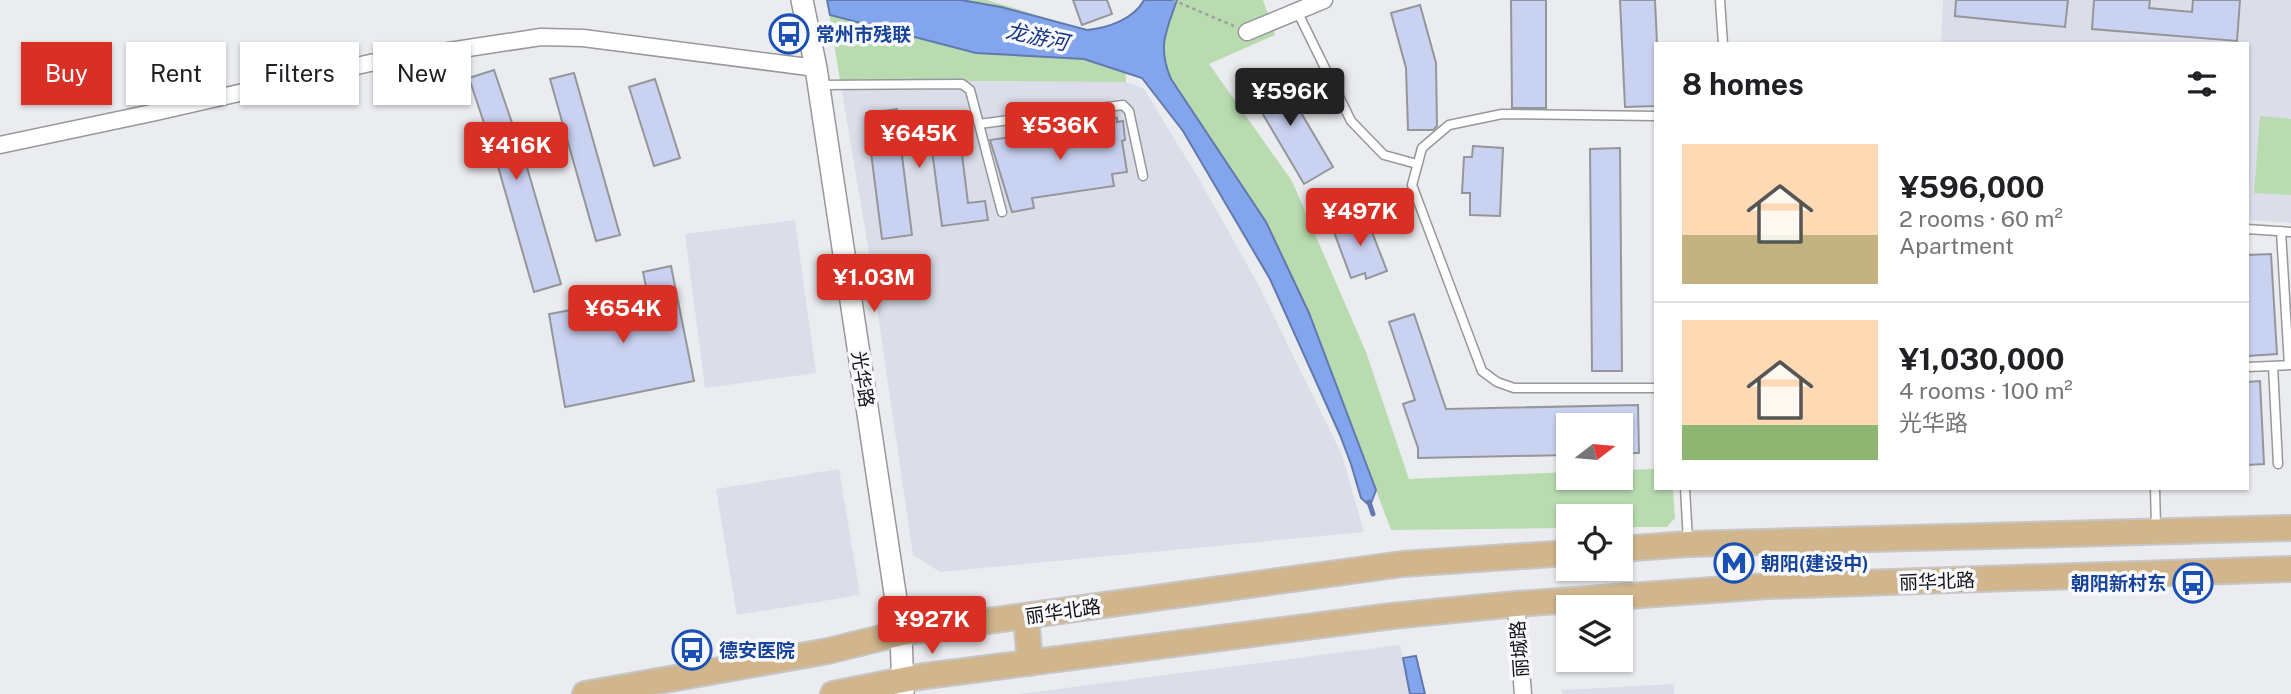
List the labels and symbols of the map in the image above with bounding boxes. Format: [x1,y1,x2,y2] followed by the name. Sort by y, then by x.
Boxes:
[768,13,810,55] bus stop icon: 常州市残联
[1004,18,1074,56] water label: 龙游河
[816,23,911,45] place label: 常州市残联
[1241,68,1339,128] pin: ¥596K
[1011,102,1109,162] pin: ¥536K
[870,110,968,170] pin: ¥645K
[467,122,565,182] pin: ¥416K
[1311,188,1409,248] pin: ¥497K
[817,254,931,314] pin: ¥1.03M
[574,286,672,345] pin: ¥654K
[848,349,878,409] street label: 光华路
[1556,413,1633,490] north arrow
[1713,542,1755,584] metro station icon: 朝阳(建设中)
[1761,552,1869,574] place label: 朝阳(建设中)
[2172,562,2214,604] bus stop icon: 朝阳新村东
[1899,569,1975,593] street label: 丽华北路
[2071,572,2166,594] place label: 朝阳新村东
[1024,595,1102,627] street label: 丽华北路
[883,596,981,656] pin: ¥927K
[1506,620,1532,678] street label: 丽城路
[671,629,713,671] bus stop icon: 德安医院
[719,639,795,661] place label: 德安医院

